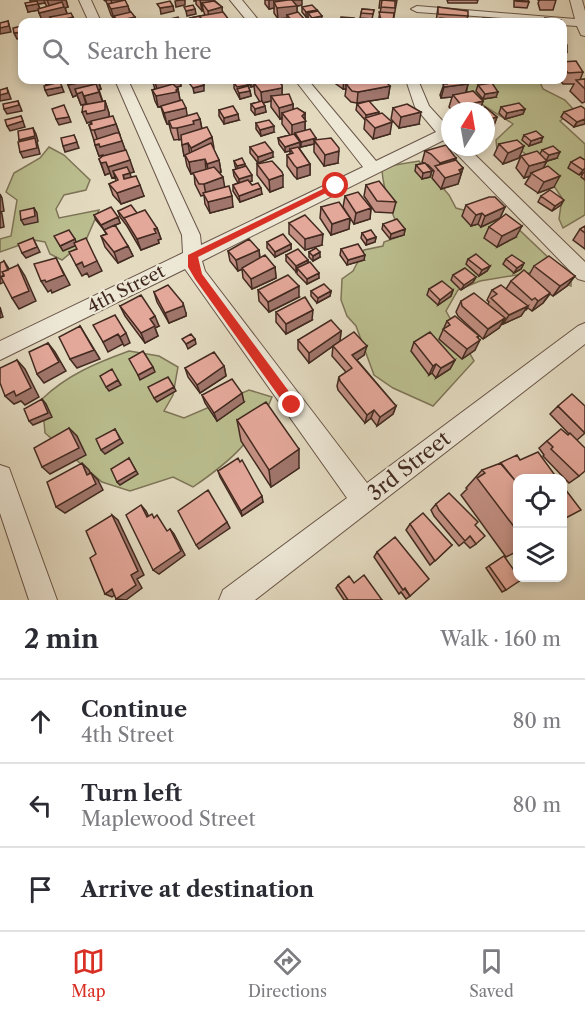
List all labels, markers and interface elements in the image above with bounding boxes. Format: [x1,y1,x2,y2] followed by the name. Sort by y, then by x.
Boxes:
[18,18,567,84] search box
[39,35,72,68] icon: search
[87,38,212,65] text: Search here
[441,102,495,156] north arrow
[322,172,348,198] route start
[84,260,169,318] street label: 4th Street
[278,391,304,417] route end
[362,425,455,506] street label: 3rd Street
[513,474,567,582] map controls
[513,474,567,528] button: locate
[513,528,567,582] button: layers
[24,623,99,655] text: 2 min
[440,627,561,651] text: Walk · 160 m
[81,696,187,723] text: Continue
[24,705,57,738] icon: ahead
[513,709,561,733] text: 80 m
[81,723,174,747] text: 4th Street
[81,780,182,807] text: Turn left
[24,789,57,822] icon: left
[513,793,561,817] text: 80 m
[81,807,256,831] text: Maplewood Street
[24,873,57,906] icon: arrive
[81,876,314,903] text: Arrive at destination
[71,945,106,1001] tab: Map
[248,945,327,1001] tab: Directions
[469,945,514,1001] tab: Saved

